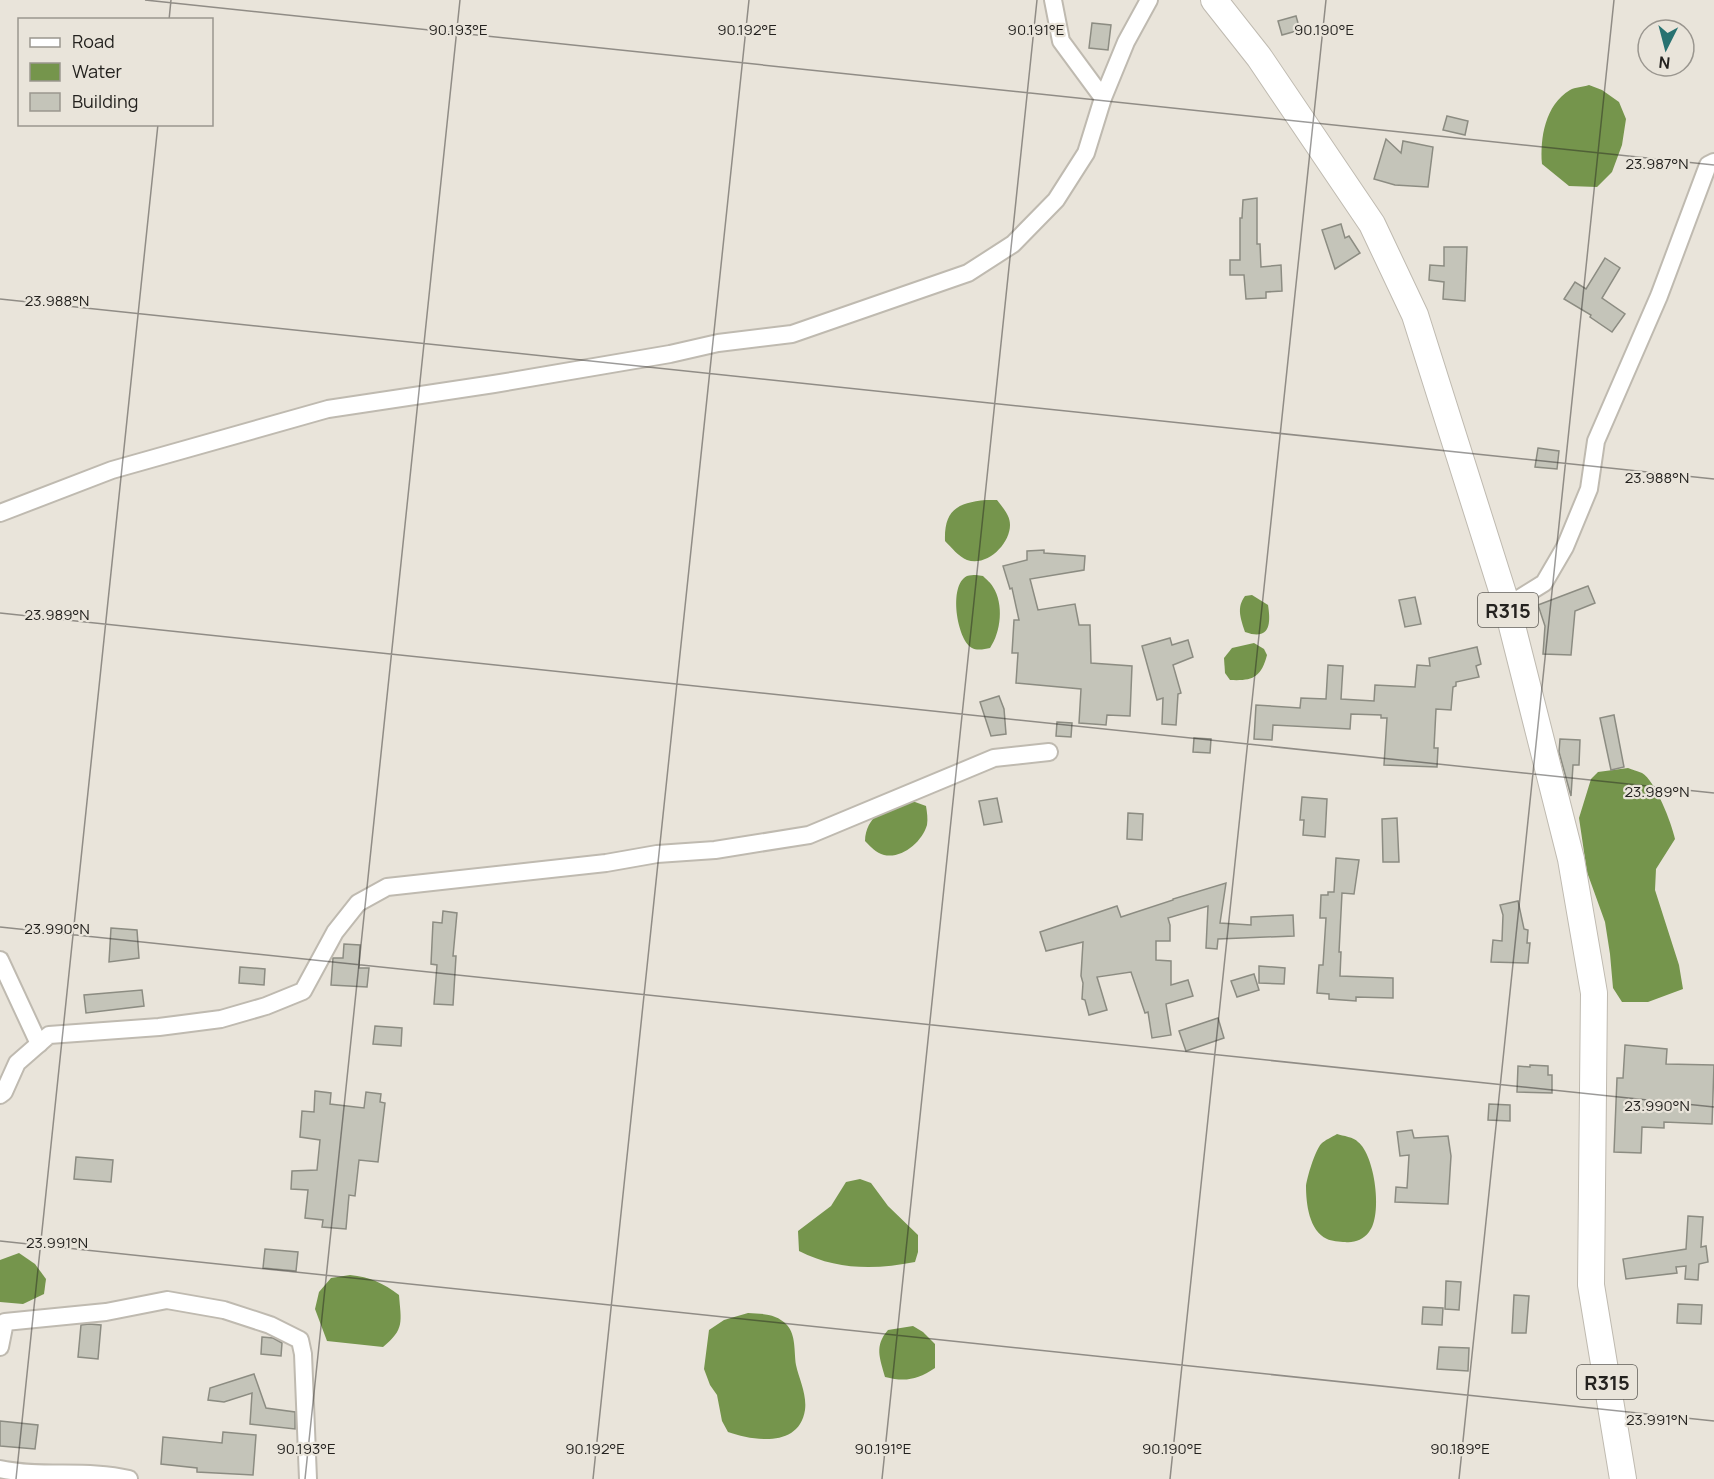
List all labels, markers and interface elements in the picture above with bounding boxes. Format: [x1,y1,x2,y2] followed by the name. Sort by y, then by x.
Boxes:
[18,18,213,126] legend
[1636,18,1696,78] north arrow
[428,19,488,40] text: 90.193°E
[717,19,777,40] text: 90.192°E
[1008,19,1064,40] text: 90.191°E
[1294,19,1354,40] text: 90.190°E
[72,29,115,53] text: Road
[1658,51,1671,74] text: N
[72,59,122,83] text: Water
[72,89,138,113] text: Building
[1625,153,1689,174] text: 23.987°N
[25,290,89,311] text: 23.988°N
[1625,467,1689,488] text: 23.988°N
[1478,593,1538,627] road number: R315
[25,604,90,625] text: 23.989°N
[1625,781,1690,802] text: 23.989°N
[24,918,90,939] text: 23.990°N
[1624,1095,1690,1116] text: 23.990°N
[26,1232,88,1253] text: 23.991°N
[1577,1365,1637,1399] road number: R315
[1626,1409,1688,1430] text: 23.991°N
[276,1438,336,1459] text: 90.193°E
[565,1438,625,1459] text: 90.192°E
[855,1438,911,1459] text: 90.191°E
[1142,1438,1202,1459] text: 90.190°E
[1430,1438,1490,1459] text: 90.189°E

